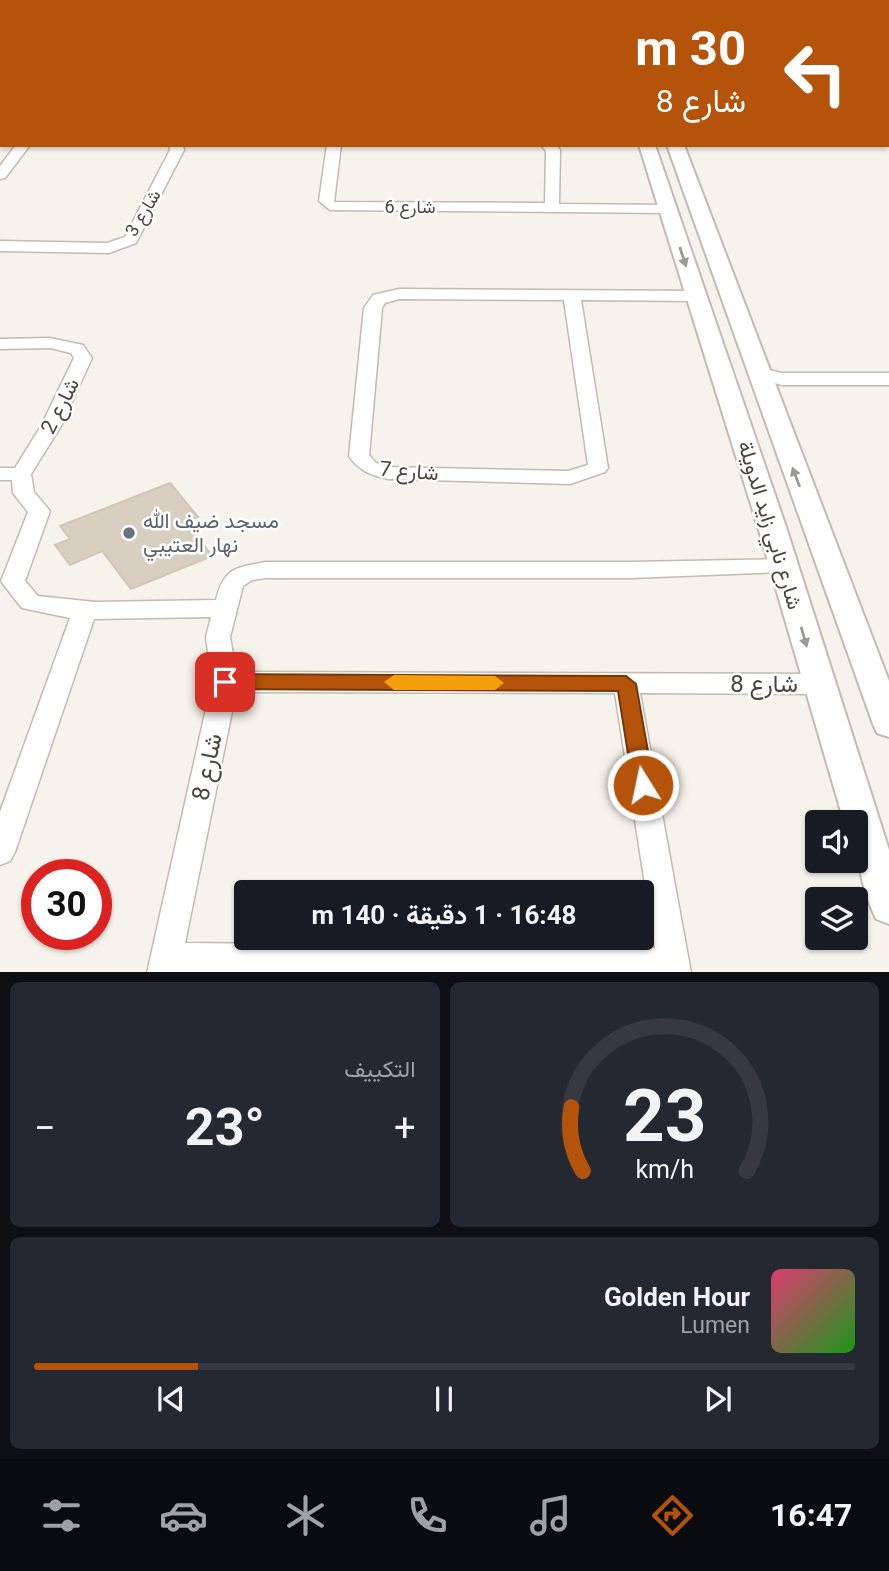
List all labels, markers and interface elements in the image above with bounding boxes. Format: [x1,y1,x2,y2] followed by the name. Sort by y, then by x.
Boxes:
[635,20,746,77] text: 30 m
[770,28,861,119] icon: left
[656,82,746,120] text: شارع 8
[120,186,166,241] street label: شارع 3
[385,196,435,219] street label: شارع 6
[678,246,689,267] one-way arrow
[36,374,86,439] street label: شارع 2
[728,438,807,614] street label: شارع نابي زايد الدويلة
[378,456,440,488] street label: شارع 7
[791,466,802,487] one-way arrow
[143,508,279,562] place label: مسجد ضيف الله نهار العتيبي
[121,525,137,541] marker: مسجد ضيف الله نهار العتيبي
[799,626,810,648] one-way arrow
[195,652,255,712] pin
[206,663,244,701] icon: arrive
[730,670,798,700] street label: شارع 8
[186,731,230,803] street label: شارع 8
[606,748,680,822] position arrow
[805,810,868,950] map controls
[805,810,868,873] button: sound
[21,859,112,950] speed limit sign: 30
[805,887,868,950] button: layers
[311,900,577,930] text: 16:48 · 1 دقيقة · 140 m
[344,1056,416,1083] text: التكييف
[622,1073,706,1159] text: 23
[185,1097,265,1158] text: 23°
[34,1106,56,1150] text: −
[394,1106,415,1150] text: +
[635,1154,694,1183] text: km/h
[604,1282,750,1312] text: Golden Hour
[680,1312,750,1339] text: Lumen
[152,1380,190,1418] icon: previous
[425,1380,463,1418] icon: pause
[699,1380,737,1418] icon: next
[37,1491,86,1540] icon: filters
[159,1491,208,1540] icon: car
[281,1491,330,1540] icon: climate
[403,1491,452,1540] icon: phone
[526,1491,575,1540] icon: music
[648,1491,697,1540] icon: directions
[770,1496,852,1534] text: 16:47

